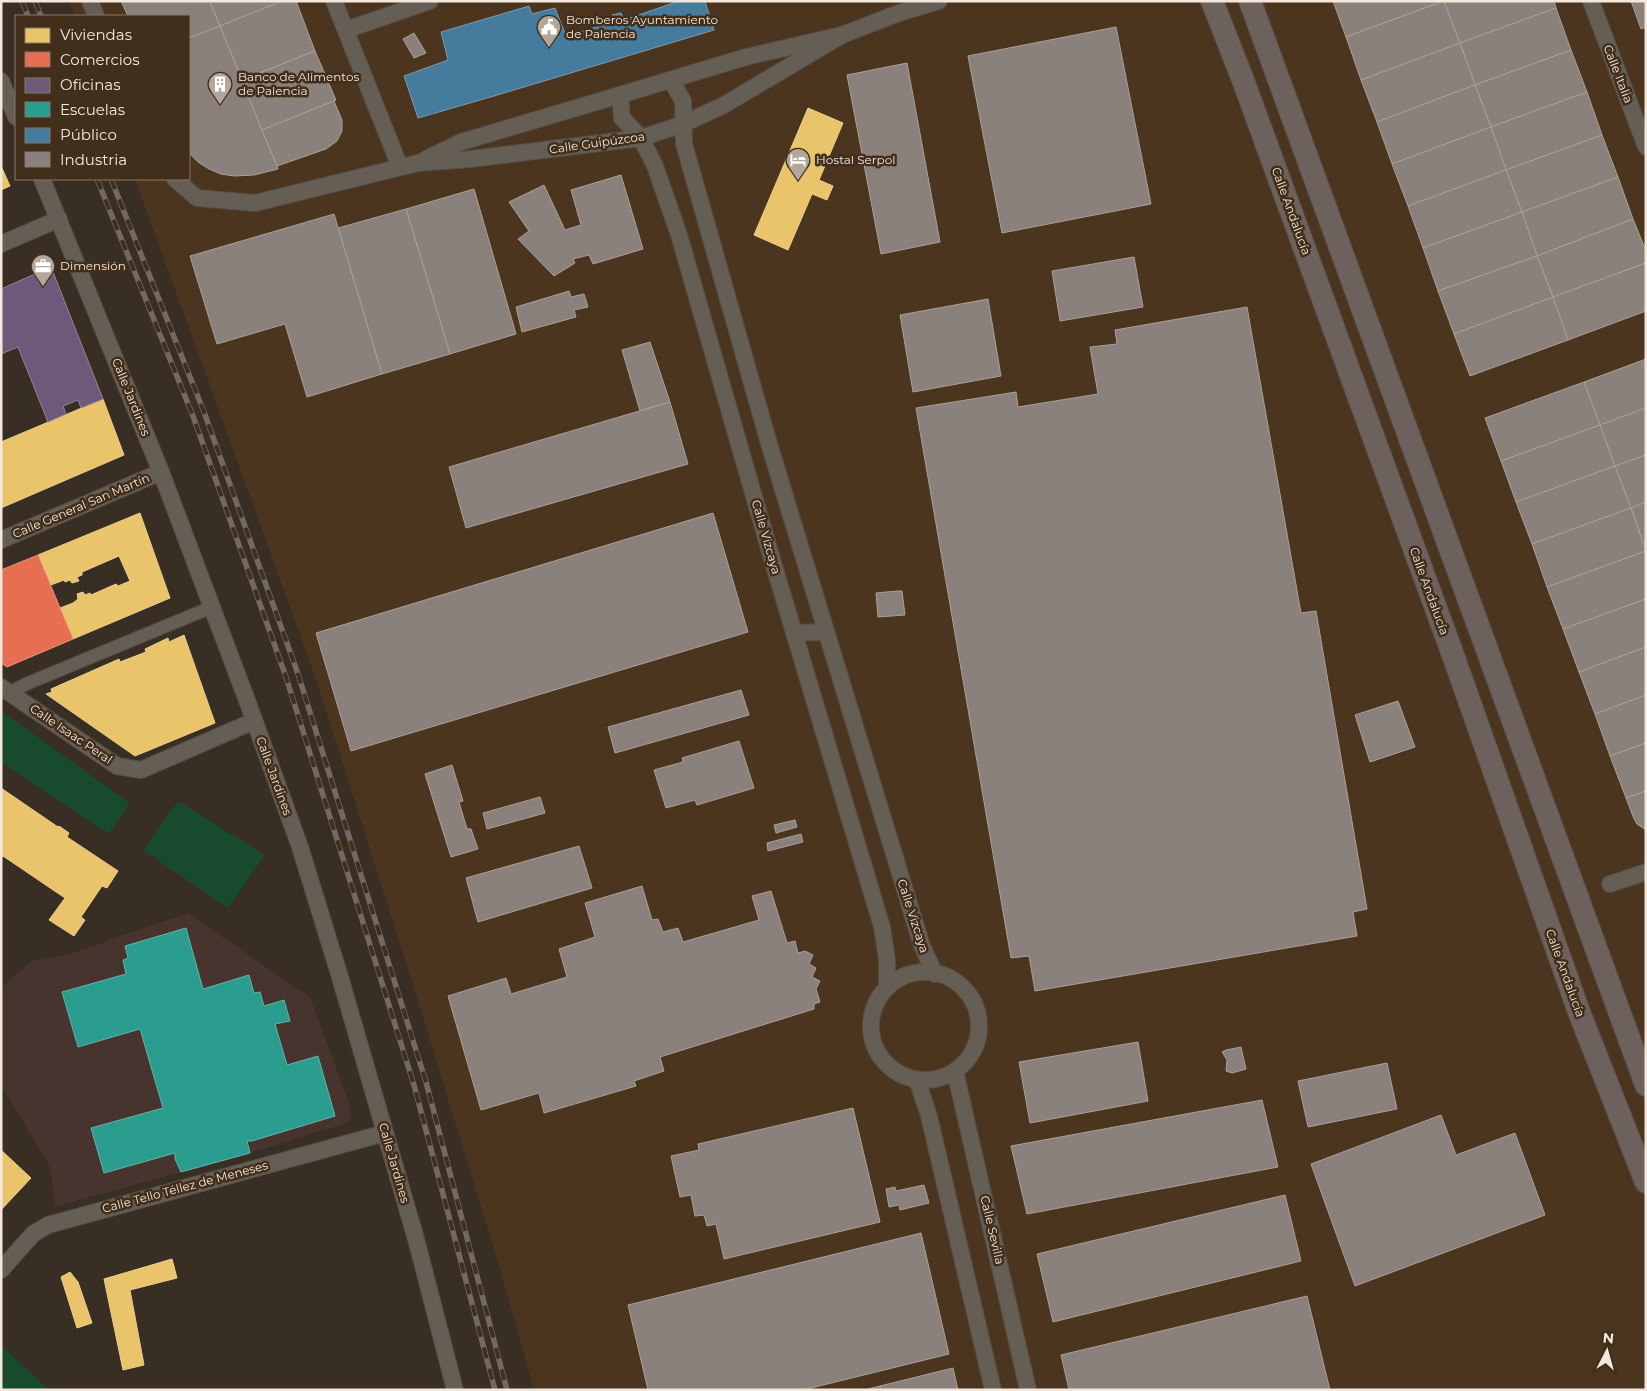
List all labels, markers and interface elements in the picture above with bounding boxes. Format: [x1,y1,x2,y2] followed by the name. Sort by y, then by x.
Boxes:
[566,12,718,41] place label: Bomberos Ayuntamiento de Palencia
[536,14,562,48] public building icon: Bomberos Ayuntamiento de Palencia
[15,15,190,180] legend
[60,25,132,44] text: Viviendas
[1600,43,1636,105] street label: Calle Italia
[60,50,140,69] text: Comercios
[238,69,359,98] place label: Banco de Alimentos de Palencia
[207,71,233,105] building icon: Banco de Alimentos de Palencia
[60,75,120,94] text: Oficinas
[60,100,125,119] text: Escuelas
[60,125,117,144] text: Público
[548,128,646,157] street label: Calle Guipúzcoa
[785,147,811,181] hotel icon: Hostal Serpol
[60,150,127,169] text: Industria
[816,152,895,167] place label: Hostal Serpol
[1269,165,1314,257] street label: Calle Andalucía
[30,253,56,287] office icon: Dimensión
[60,258,126,273] place label: Dimensión
[109,356,154,438] street label: Calle Jardines
[10,470,152,541] street label: Calle General San Martín
[749,498,784,576] street label: Calle Vizcaya
[1407,545,1452,637] street label: Calle Andalucía
[27,700,115,767] street label: Calle Isaac Peral
[253,734,296,817] street label: Calle Jardines
[894,877,932,955] street label: Calle Vizcaya
[1543,927,1588,1019] street label: Calle Andalucía
[376,1121,413,1205] street label: Calle Jardines
[100,1157,269,1216] street label: Calle Tello Téllez de Meneses
[977,1194,1008,1266] street label: Calle Sevilla
[1582,1326,1632,1376] north arrow
[1602,1329,1615,1348] text: N

